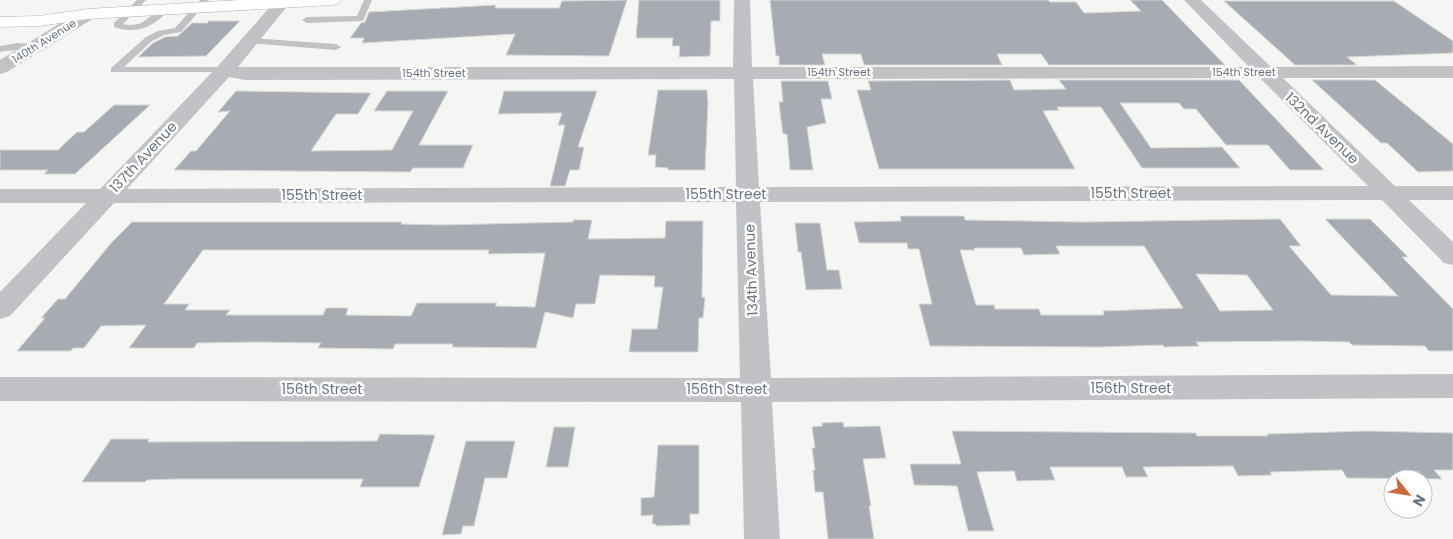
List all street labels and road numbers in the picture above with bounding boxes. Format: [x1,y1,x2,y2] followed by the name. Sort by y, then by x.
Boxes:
[9,15,79,67] street label: 140th Avenue
[807,64,871,80] street label: 154th Street
[1212,64,1276,80] street label: 154th Street
[402,65,466,81] street label: 154th Street
[1281,88,1364,169] street label: 132nd Avenue
[105,117,181,197] street label: 137th Avenue
[1091,183,1171,203] street label: 155th Street
[686,184,766,204] street label: 155th Street
[282,185,362,205] street label: 155th Street
[739,223,763,316] street label: 134th Avenue
[1091,378,1171,398] street label: 156th Street
[282,379,362,399] street label: 156th Street
[687,379,767,399] street label: 156th Street

